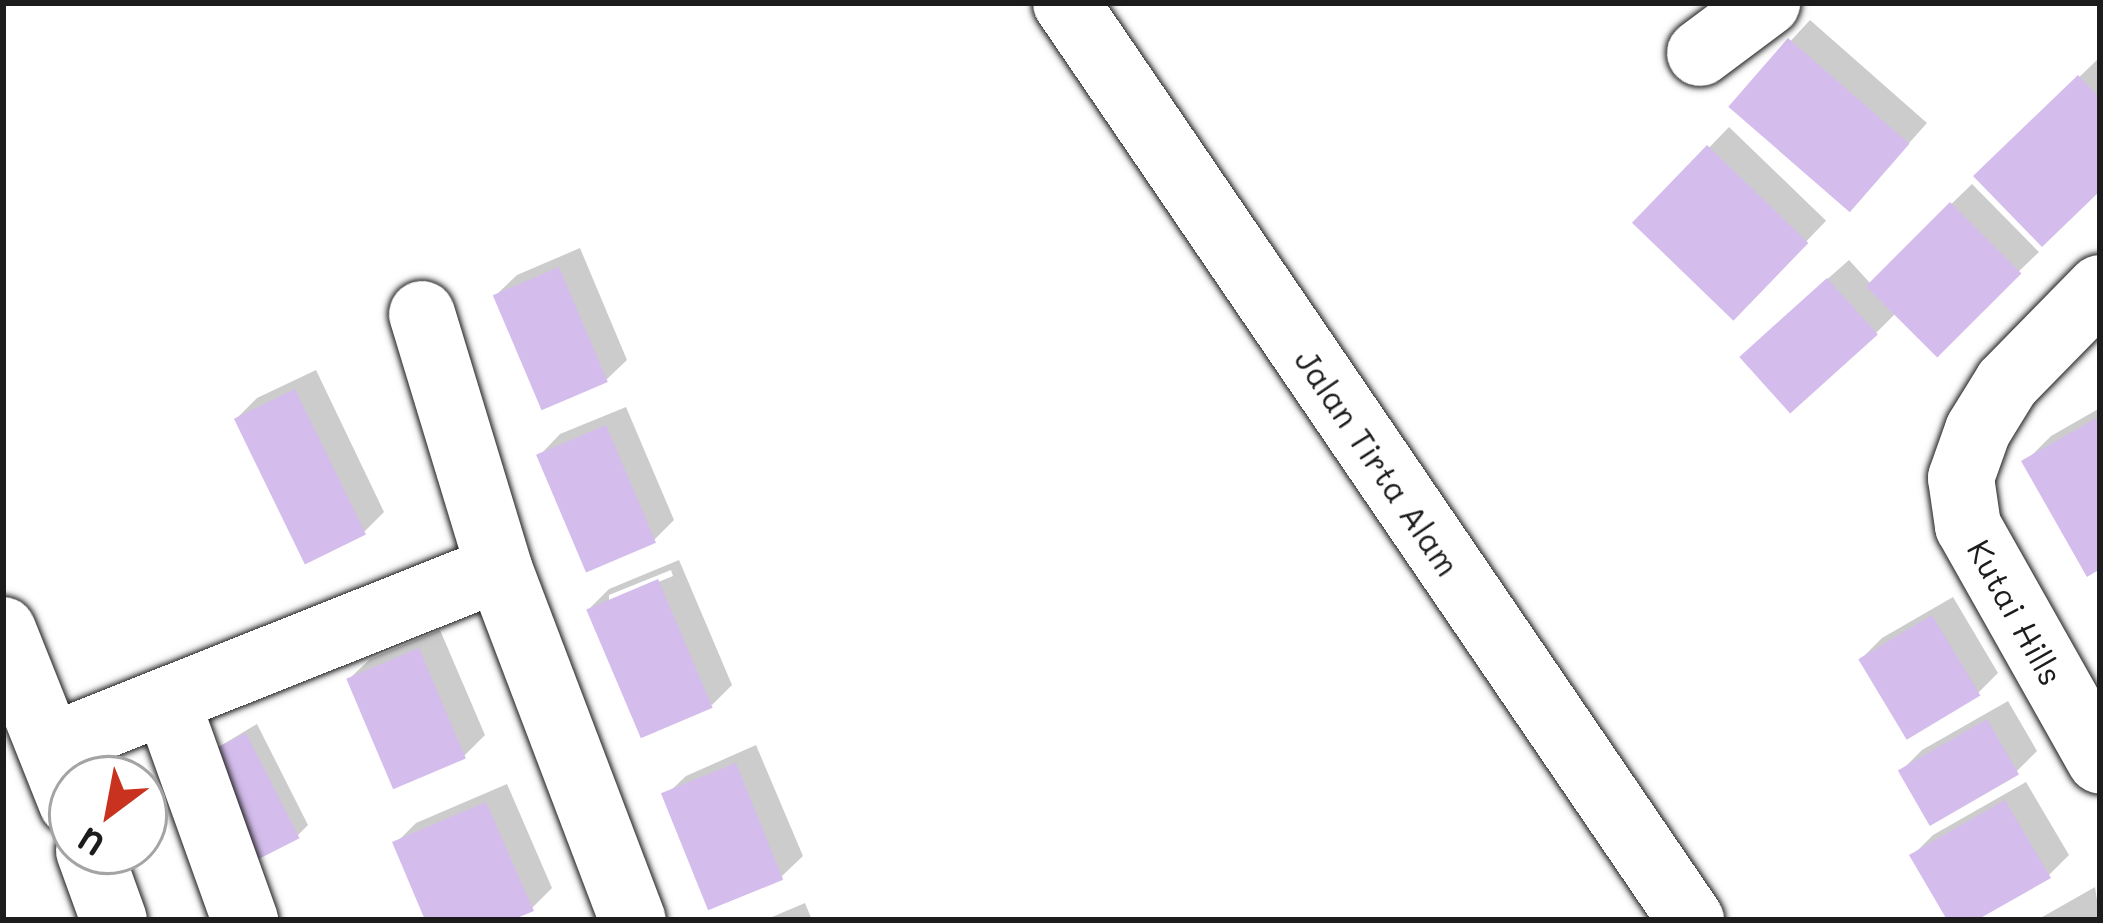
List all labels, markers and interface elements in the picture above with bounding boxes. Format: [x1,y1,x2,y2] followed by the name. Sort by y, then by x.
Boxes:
[1287,341,1469,583] street label: Jalan Tirta Alam
[1960,532,2072,692] street label: Kutai Hills
[48,755,168,875] north arrow
[69,819,111,868] text: U

